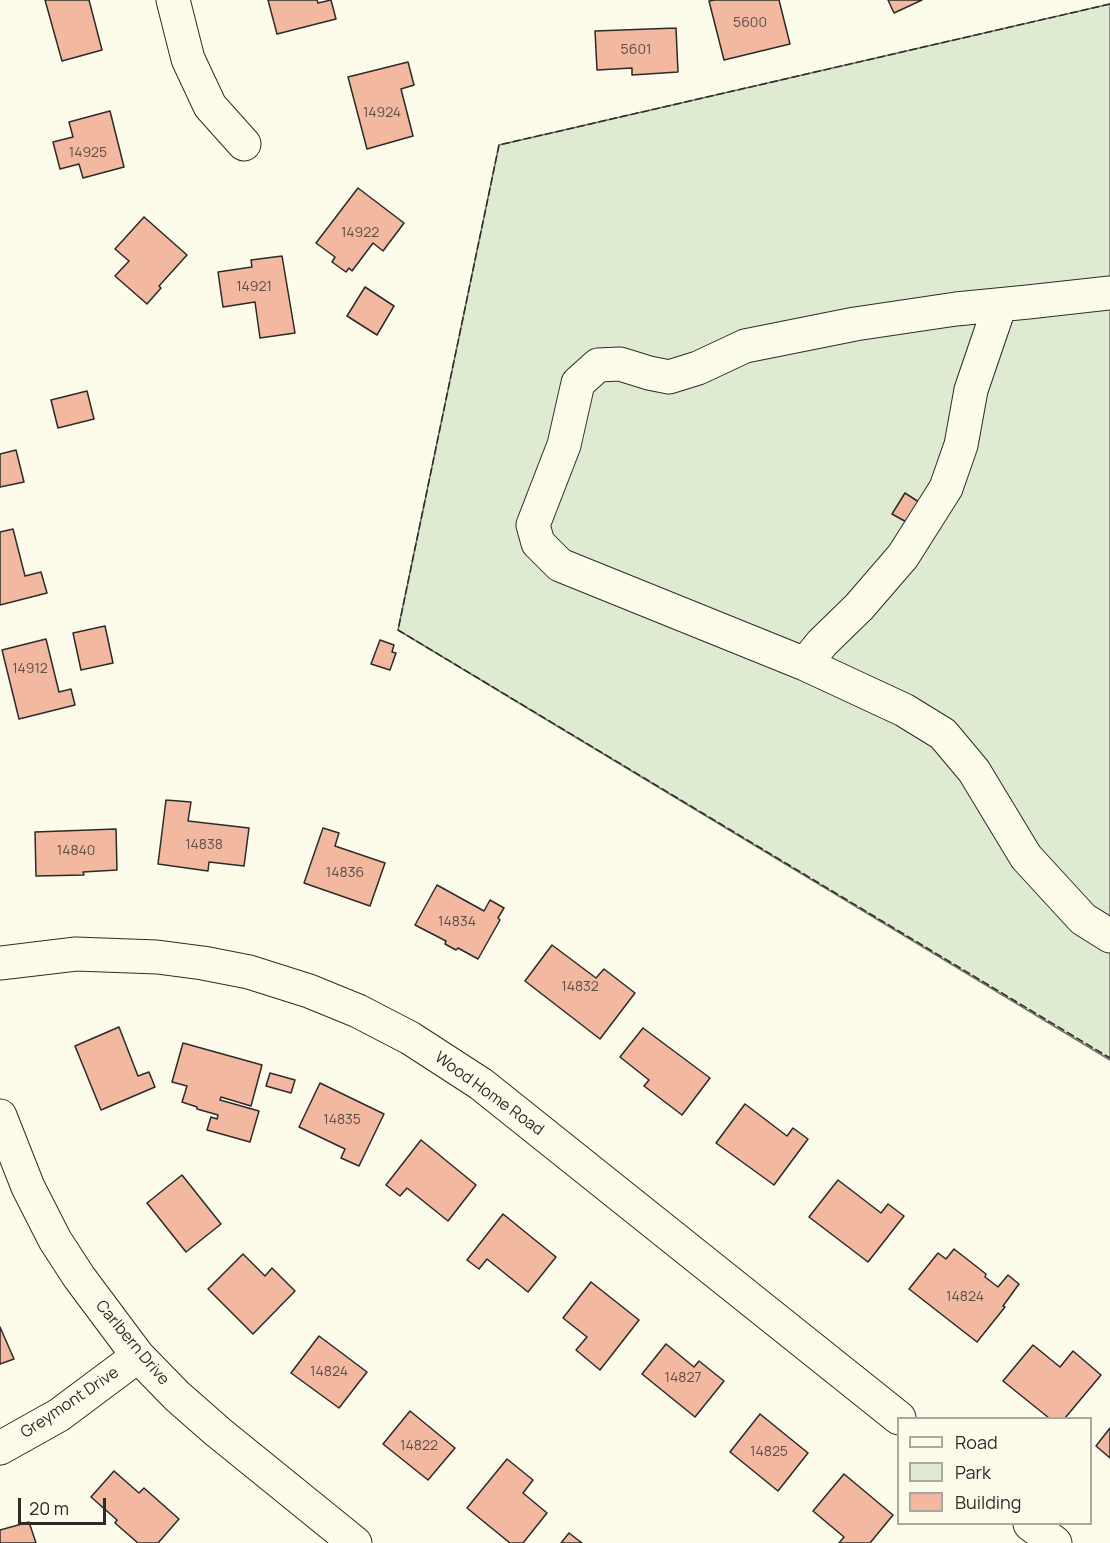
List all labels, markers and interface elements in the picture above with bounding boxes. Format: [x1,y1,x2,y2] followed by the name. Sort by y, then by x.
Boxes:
[733,15,767,31] house number: 5600
[621,42,651,58] house number: 5601
[363,105,401,121] house number: 14924
[69,145,107,161] house number: 14925
[341,225,379,241] house number: 14922
[236,279,272,295] house number: 14921
[12,661,48,677] house number: 14912
[185,837,223,853] house number: 14838
[57,843,95,859] house number: 14840
[326,865,364,881] house number: 14836
[438,914,476,930] house number: 14834
[561,979,599,995] house number: 14832
[431,1048,547,1140] street label: Wood Home Road
[323,1112,361,1128] house number: 14835
[946,1289,984,1305] house number: 14824
[91,1297,173,1389] street label: Carlbern Drive
[17,1363,123,1443] street label: Greymont Drive
[310,1364,348,1380] house number: 14824
[665,1370,701,1386] house number: 14827
[897,1417,1092,1525] legend
[955,1430,998,1454] text: Road
[400,1438,438,1454] house number: 14822
[750,1444,788,1460] house number: 14825
[955,1460,991,1484] text: Park
[21,1486,110,1524] scale bar
[955,1490,1021,1514] text: Building
[29,1496,69,1520] text: 20 m

